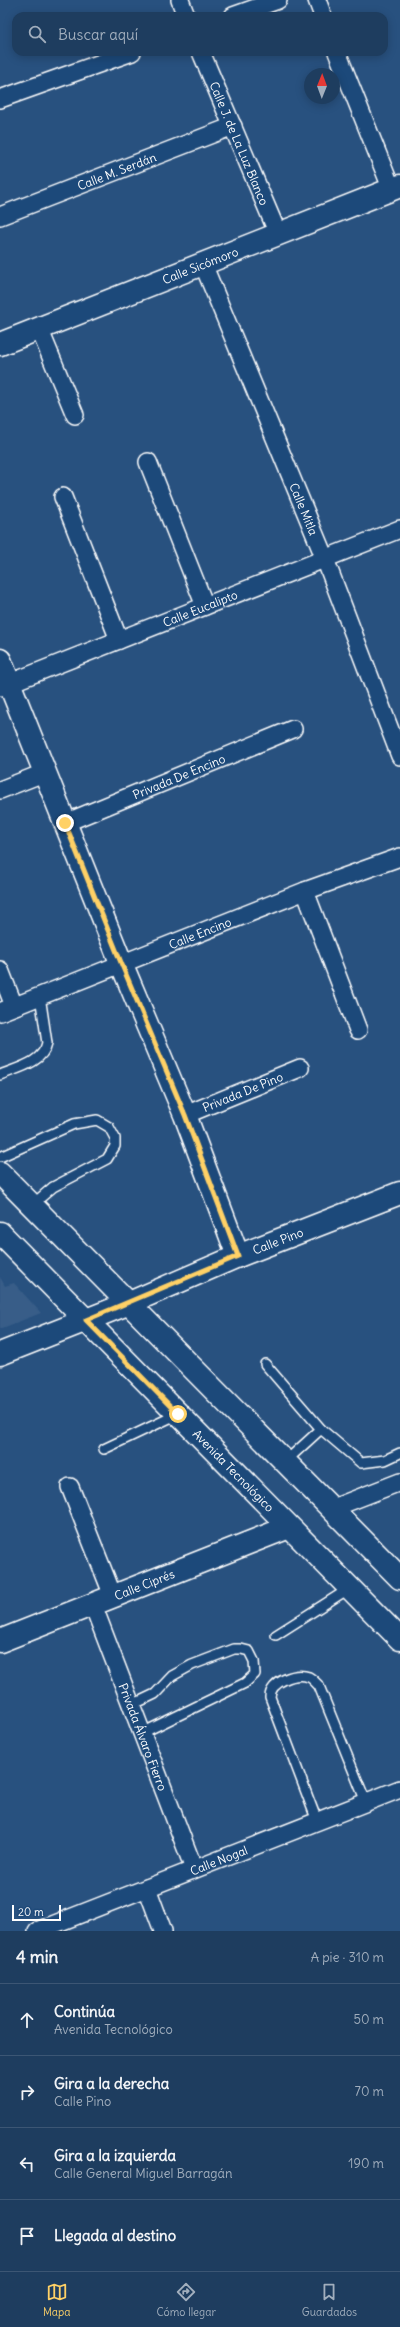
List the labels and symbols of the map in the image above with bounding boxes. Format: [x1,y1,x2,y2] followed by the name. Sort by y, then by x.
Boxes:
[304,68,340,104] north arrow
[207,79,272,207] street label: Calle J. de La Luz Blanco
[75,149,158,193] street label: Calle M. Serdán
[160,243,240,287] street label: Calle Sicómoro
[287,480,322,537] street label: Calle Mitla
[160,586,240,630] street label: Calle Eucalipto
[130,750,227,802] street label: Privada De Encino
[56,814,74,832] route end
[166,914,233,952] street label: Calle Encino
[200,1068,285,1115] street label: Privada De Pino
[250,1224,305,1257] street label: Calle Pino
[169,1405,187,1423] route start
[190,1426,278,1515] street label: Avenida Tecnológico
[112,1566,176,1603] street label: Calle Ciprés
[116,1681,171,1793] street label: Privada Álvaro Fierro
[188,1842,250,1878] street label: Calle Nogal
[12,1903,61,1922] scale bar

